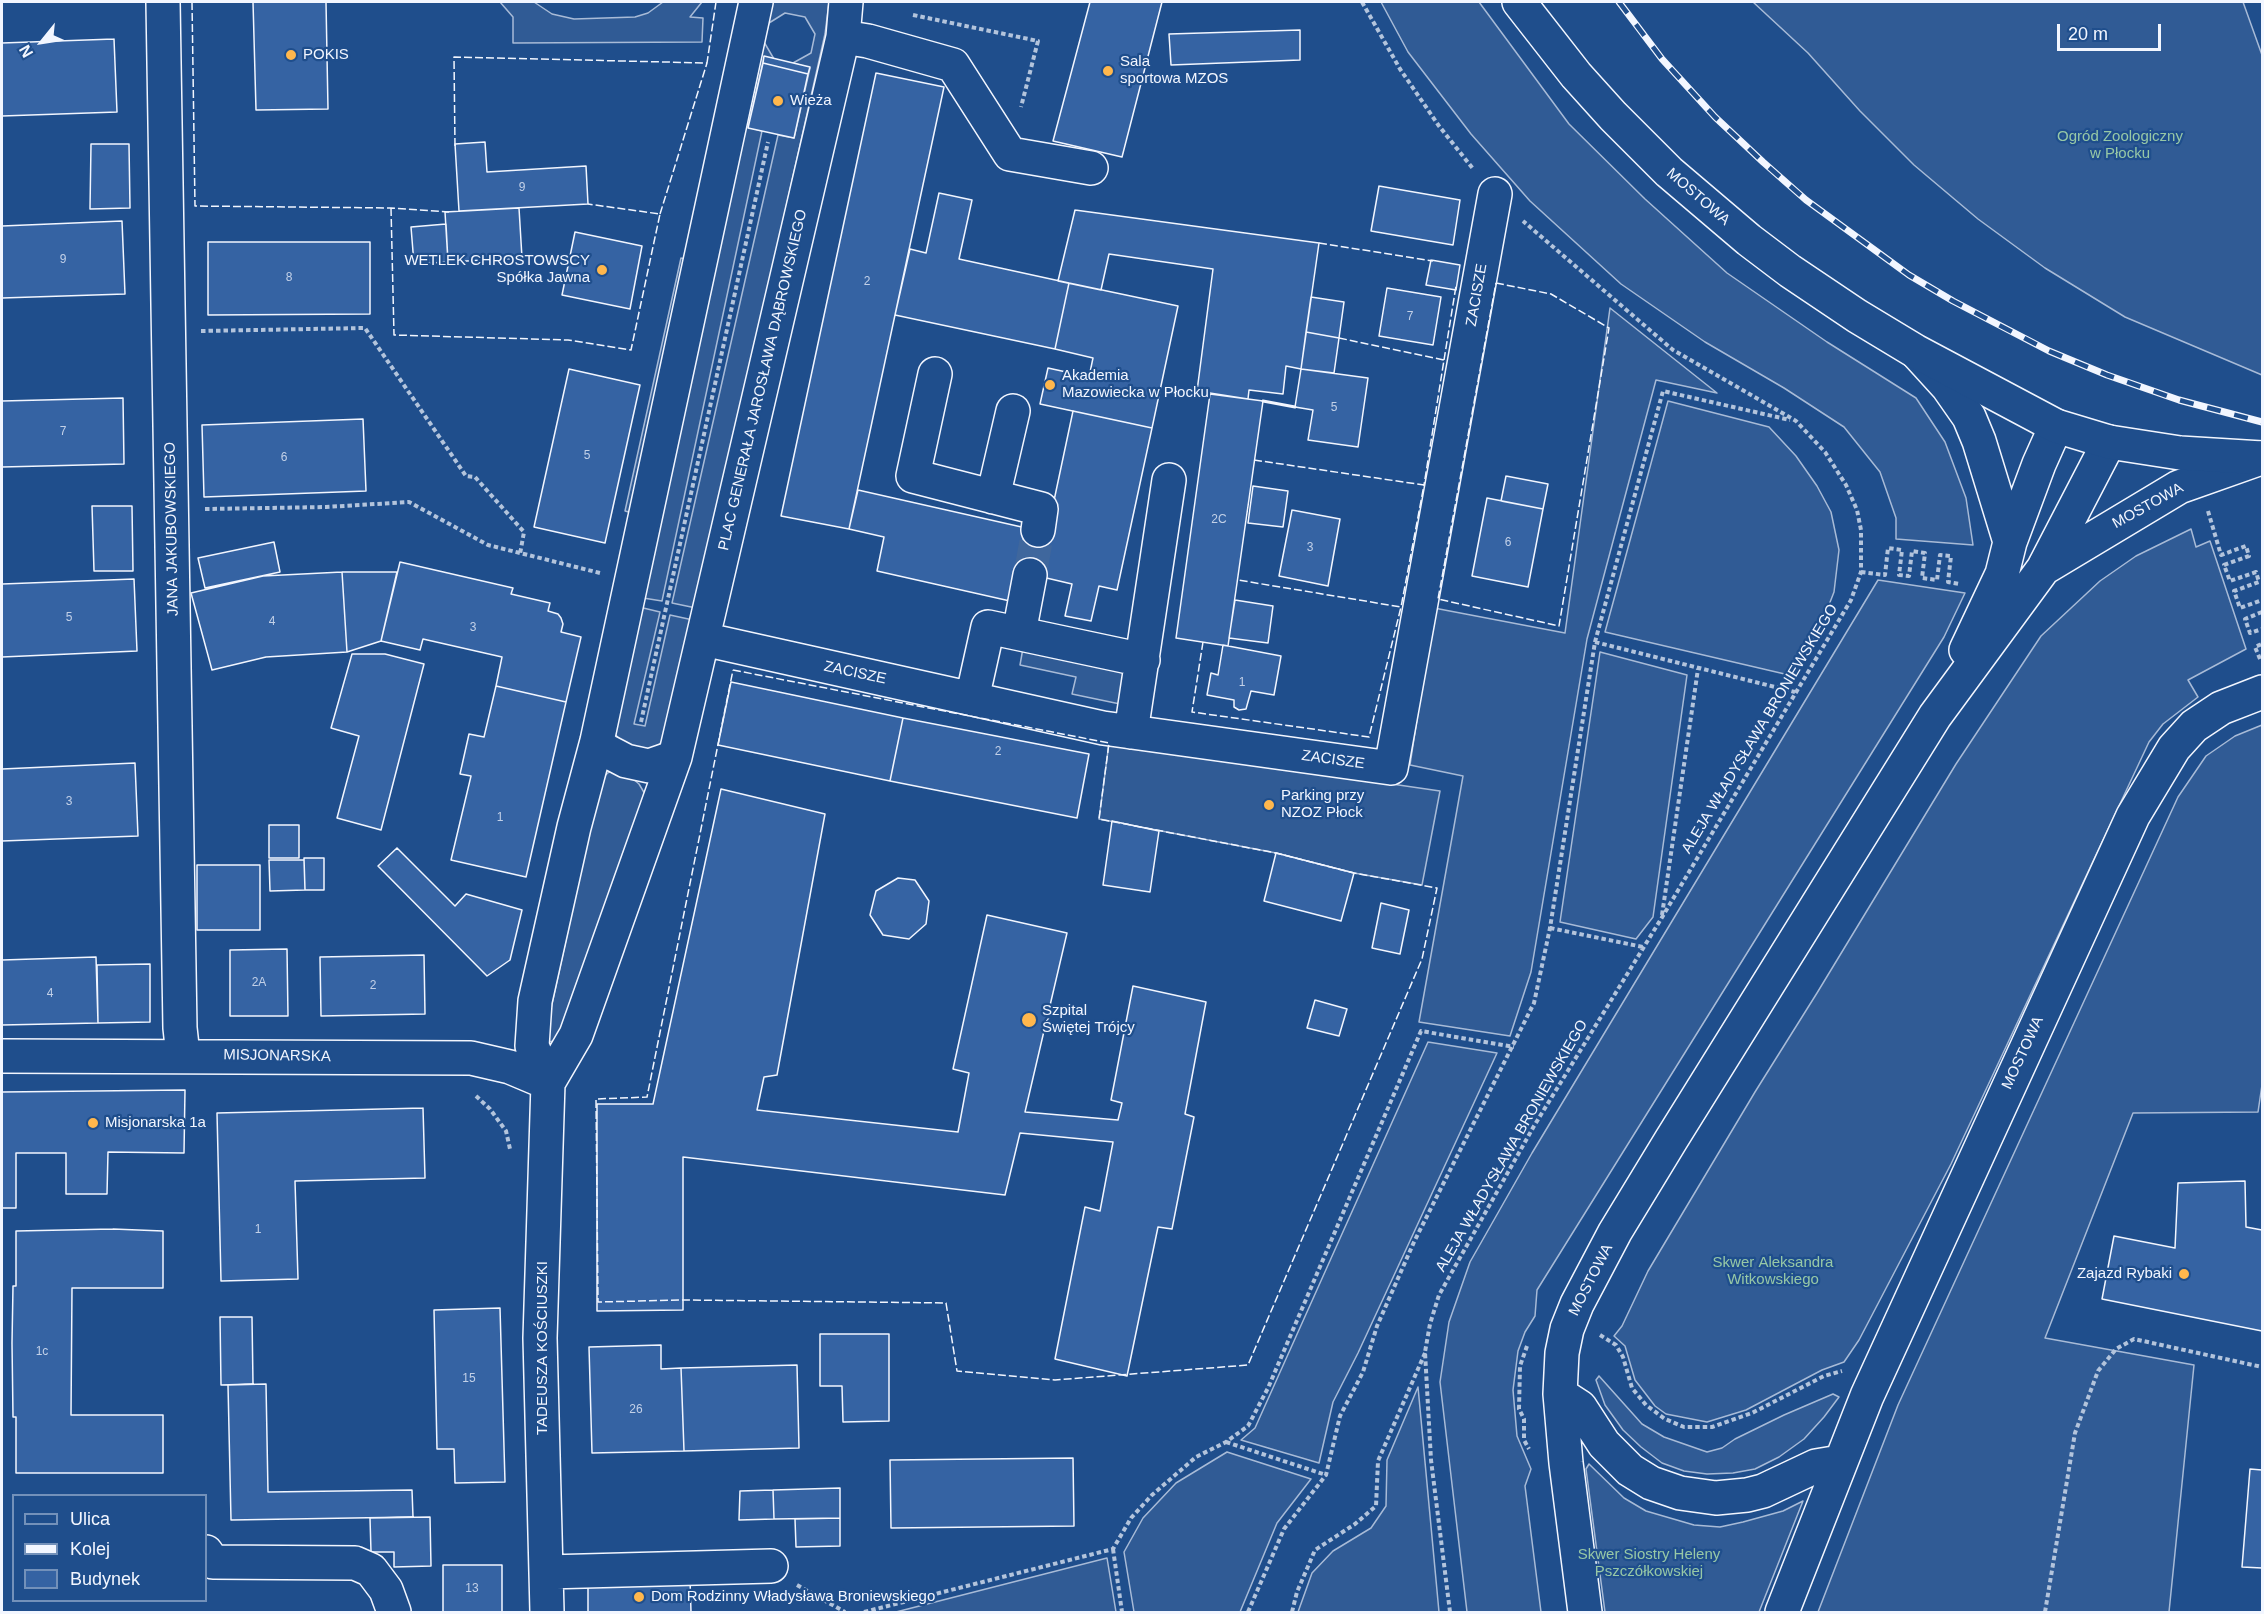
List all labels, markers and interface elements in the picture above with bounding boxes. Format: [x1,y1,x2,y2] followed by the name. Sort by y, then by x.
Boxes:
[12,12,72,72] north arrow
[2060,12,2164,50] scale bar
[2068,24,2108,44] text: 20 m
[16,42,36,61] text: N
[303,46,349,64] place label: POKIS
[284,48,298,62] marker: POKIS
[1120,53,1228,88] place label: Sala sportowa MZOS
[1101,64,1115,78] marker: Sala sportowa MZOS
[790,92,832,110] place label: Wieża
[771,94,785,108] marker: Wieża
[2057,128,2183,163] park label: Ogród Zoologiczny w Płocku
[1663,165,1733,229] street label: MOSTOWA
[519,181,525,195] house number: 9
[715,208,811,552] street label: PLAC GENERAŁA JAROSŁAWA DĄBROWSKIEGO
[404,252,590,287] place label: WETLEK CHROSTOWSCY Spółka Jawna
[60,253,66,267] house number: 9
[1463,262,1491,328] street label: ZACISZE
[595,263,609,277] marker: WETLEK CHROSTOWSCY Spółka Jawna
[286,271,292,285] house number: 8
[864,275,870,289] house number: 2
[1407,310,1413,324] house number: 7
[1062,367,1209,402] place label: Akademia Mazowiecka w Płocku
[1043,378,1057,392] marker: Akademia Mazowiecka w Płocku
[1331,401,1337,415] house number: 5
[60,425,66,439] house number: 7
[161,442,183,616] street label: JANA JAKUBOWSKIEGO
[584,449,590,463] house number: 5
[281,451,287,465] house number: 6
[2109,479,2187,533] street label: MOSTOWA
[1211,513,1227,527] house number: 2C
[1505,536,1511,550] house number: 6
[1307,541,1313,555] house number: 3
[1678,601,1842,857] street label: ALEJA WŁADYSŁAWA BRONIEWSKIEGO
[66,611,72,625] house number: 5
[269,615,275,629] house number: 4
[470,621,476,635] house number: 3
[822,658,888,688] street label: ZACISZE
[1239,676,1245,690] house number: 1
[995,745,1001,759] house number: 2
[1300,747,1366,773] street label: ZACISZE
[1281,787,1364,822] place label: Parking przy NZOZ Płock
[66,795,72,809] house number: 3
[1262,798,1276,812] marker: Parking przy NZOZ Płock
[497,811,503,825] house number: 1
[252,976,266,990] house number: 2A
[370,979,376,993] house number: 2
[47,987,53,1001] house number: 4
[1042,1002,1135,1037] place label: Szpital Świętej Trójcy
[1020,1011,1038,1029] marker: Szpital Świętej Trójcy
[1998,1014,2048,1092] street label: MOSTOWA
[1432,1017,1592,1275] street label: ALEJA WŁADYSŁAWA BRONIEWSKIEGO
[223,1046,331,1066] street label: MISJONARSKA
[105,1114,206,1132] place label: Misjonarska 1a
[86,1116,100,1130] marker: Misjonarska 1a
[255,1223,261,1237] house number: 1
[1565,1241,1617,1319] street label: MOSTOWA
[1713,1254,1833,1289] park label: Skwer Aleksandra Witkowskiego
[534,1261,552,1435] street label: TADEUSZA KOŚCIUSZKI
[2077,1265,2172,1283] place label: Zajazd Rybaki
[2177,1267,2191,1281] marker: Zajazd Rybaki
[36,1345,48,1359] house number: 1c
[462,1372,476,1386] house number: 15
[629,1403,643,1417] house number: 26
[12,1494,207,1602] legend
[70,1509,110,1529] text: Ulica
[70,1539,110,1559] text: Kolej
[1578,1546,1720,1581] park label: Skwer Siostry Heleny Pszczółkowskiej
[70,1569,140,1589] text: Budynek
[465,1582,479,1596] house number: 13
[651,1588,935,1606] place label: Dom Rodzinny Władysława Broniewskiego
[632,1590,646,1604] marker: Dom Rodzinny Władysława Broniewskiego

